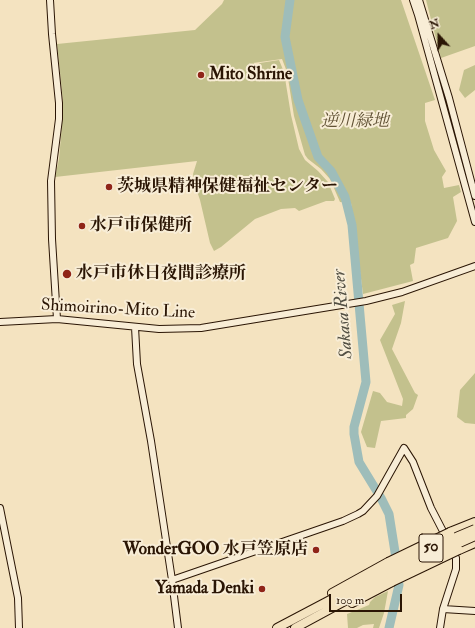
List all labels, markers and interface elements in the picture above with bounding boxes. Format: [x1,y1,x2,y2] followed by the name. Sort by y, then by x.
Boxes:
[419,16,459,56] north arrow
[428,16,441,32] text: N
[209,65,292,85] place label: Mito Shrine
[196,70,206,80] marker: Mito Shrine
[321,112,389,132] park label: 逆川緑地
[117,177,338,197] place label: 茨城県精神保健福祉センター
[104,182,114,192] marker: 茨城県精神保健福祉センター
[90,216,192,236] place label: 水戸市保健所
[77,221,87,231] marker: 水戸市保健所
[76,264,246,284] place label: 水戸市休日夜間診療所
[61,268,73,280] marker: 水戸市休日夜間診療所
[329,268,359,360] water label: Sakasa River
[40,296,196,324] street label: Shimoirino-Mito Line
[419,534,443,562] road number: 50
[123,540,308,560] place label: WonderGOO 水戸笠原店
[311,545,321,555] marker: WonderGOO 水戸笠原店
[155,579,254,599] place label: Yamada Denki
[257,584,267,594] marker: Yamada Denki
[331,586,404,612] scale bar
[336,593,364,608] text: 100 m

